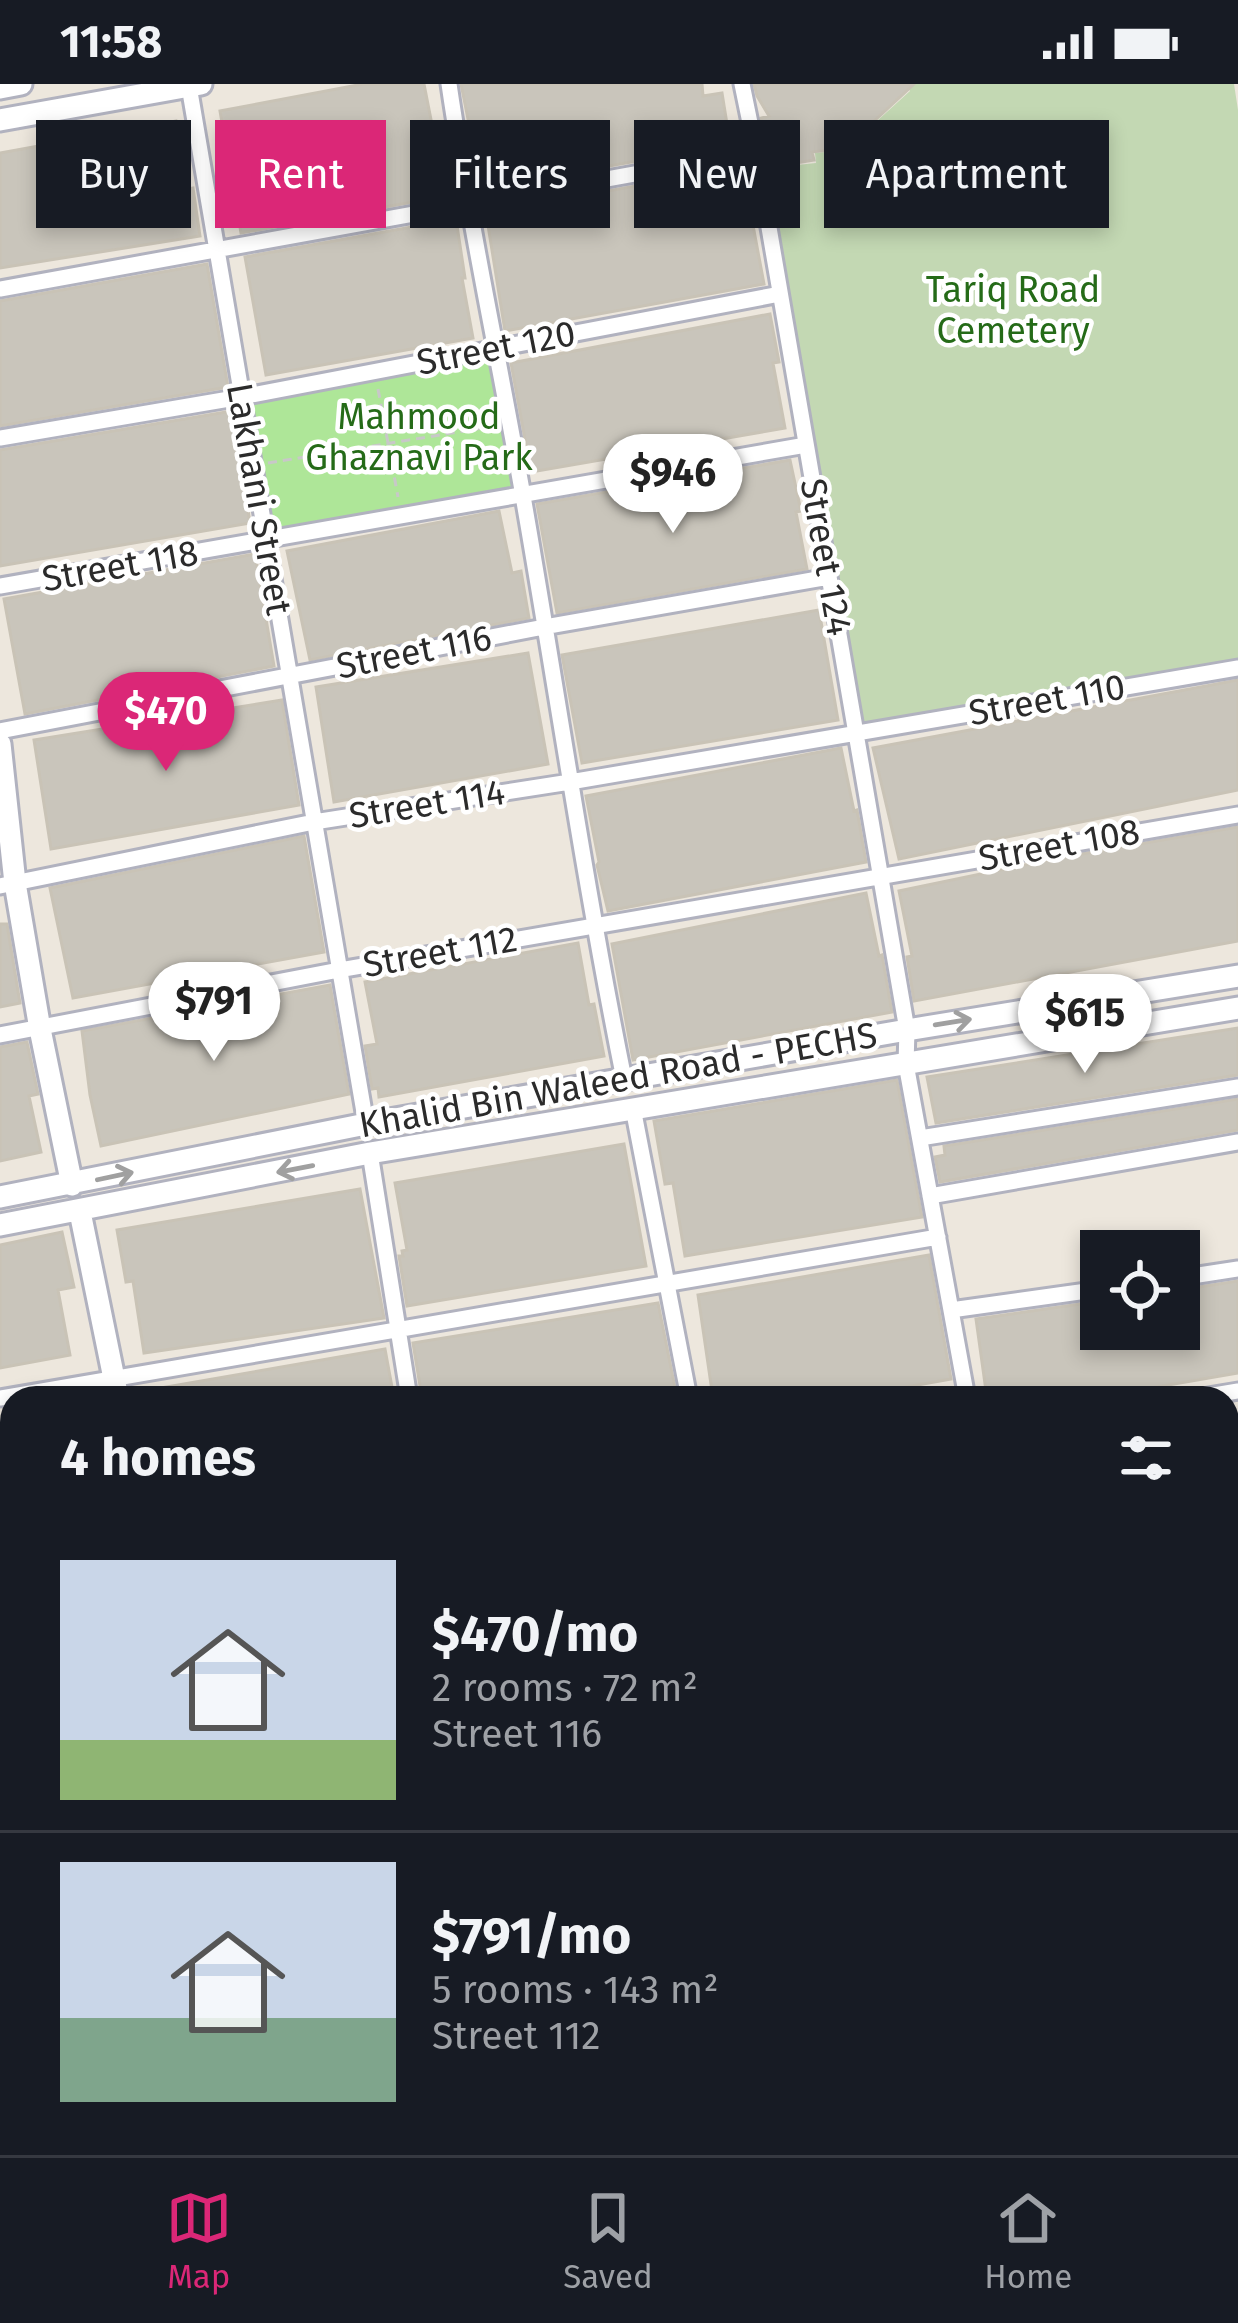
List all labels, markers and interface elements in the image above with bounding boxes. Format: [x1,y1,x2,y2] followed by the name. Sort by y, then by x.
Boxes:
[60,15,162,69] text: 11:58
[36,120,191,228] chip: Buy
[215,120,386,228] chip: Rent
[410,120,610,228] chip: Filters
[634,120,800,228] chip: New
[824,120,1109,228] chip: Apartment
[926,268,1100,353] park label: Tariq Road Cemetery
[413,311,579,385] street label: Street 120
[217,380,301,618] street label: Lakhani Street
[305,395,533,480] park label: Mahmood Ghaznavi Park
[602,434,744,536] pin: $946
[630,450,716,496] text: $946
[791,475,861,639] street label: Street 124
[39,531,201,601] street label: Street 118
[333,615,495,689] street label: Street 116
[965,665,1129,735] street label: Street 110
[95,672,237,774] pin: $470
[125,688,208,734] text: $470
[346,770,508,838] street label: Street 114
[975,809,1143,881] street label: Street 108
[360,917,520,987] street label: Street 112
[143,962,285,1064] pin: $791
[1014,974,1156,1076] pin: $615
[175,978,253,1024] text: $791
[1045,990,1125,1036] text: $615
[933,1010,972,1033] one-way arrow
[356,1013,880,1147] street label: Khalid Bin Waleed Road - PECHS
[276,1158,314,1181] one-way arrow
[95,1164,134,1186] one-way arrow
[1080,1230,1200,1350] map controls
[1080,1230,1200,1350] button: locate
[1113,1425,1179,1491] icon: filters
[60,1427,256,1489] text: 4 homes
[432,1603,638,1665] text: $470/mo
[156,1608,300,1752] icon: home
[432,1665,698,1711] text: 2 rooms · 72 m²
[432,1711,602,1757] text: Street 116
[432,1905,631,1967] text: $791/mo
[156,1910,300,2054] icon: home
[432,1967,719,2013] text: 5 rooms · 143 m²
[432,2013,601,2059] text: Street 112
[166,2185,232,2297] tab: Map
[563,2185,653,2297] tab: Saved
[984,2185,1072,2297] tab: Home

